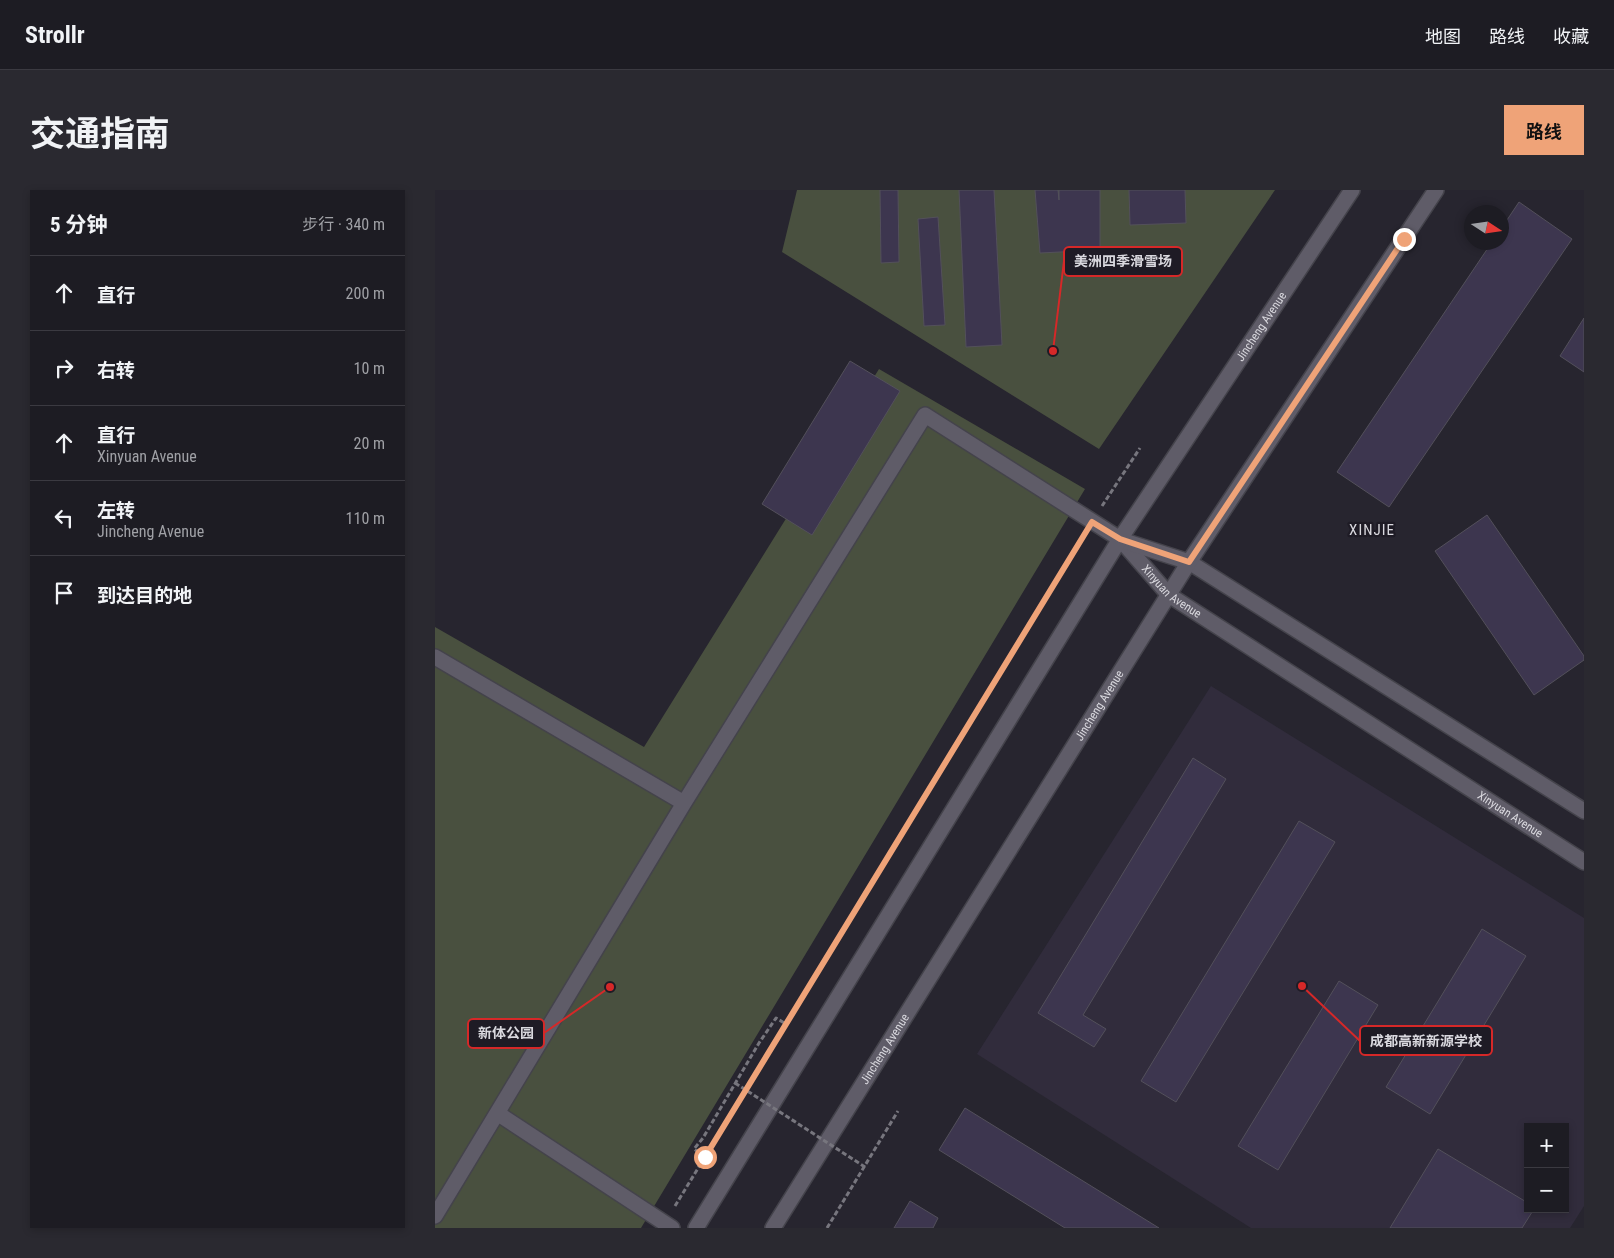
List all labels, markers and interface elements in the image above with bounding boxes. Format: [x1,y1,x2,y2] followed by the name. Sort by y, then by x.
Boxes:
[25,21,85,49] text: Strollr
[1425,26,1461,47] text: 地图
[1489,26,1525,47] text: 路线
[1553,26,1589,47] text: 收藏
[1504,105,1584,155] button: 路线
[30,114,170,155] text: 交通指南
[1464,205,1509,250] north arrow
[50,213,107,237] text: 5 分钟
[302,215,385,234] text: 步行 · 340 m
[1393,228,1416,251] route end
[1064,247,1182,276] callout: 美洲四季滑雪场
[1074,253,1172,269] text: 美洲四季滑雪场
[50,279,78,307] icon: ahead
[97,284,135,307] text: 直行
[346,284,385,303] text: 200 m
[1233,289,1289,364] street label: Jincheng Avenue
[50,354,78,382] icon: right
[97,359,135,382] text: 右转
[353,359,385,378] text: 10 m
[97,424,135,447] text: 直行
[50,429,78,457] icon: ahead
[353,434,385,453] text: 20 m
[97,447,197,466] text: Xinyuan Avenue
[97,499,135,522] text: 左转
[50,504,78,532] icon: left
[346,509,385,528] text: 110 m
[1349,521,1395,539] district label: XINJIE
[97,522,204,541] text: Jincheng Avenue
[1139,562,1204,621] street label: Xinyuan Avenue
[50,579,78,607] icon: arrive
[97,584,192,607] text: 到达目的地
[1072,667,1127,743] street label: Jincheng Avenue
[1475,788,1546,841] street label: Xinyuan Avenue
[858,1011,912,1087] street label: Jincheng Avenue
[468,1019,544,1048] callout: 新体公园
[478,1025,534,1041] text: 新体公园
[1360,1026,1492,1055] callout: 成都高新新源学校
[1370,1033,1482,1049] text: 成都高新新源学校
[1524,1123,1569,1213] map controls
[1524,1123,1569,1168] button: +
[694,1146,717,1169] route start
[1524,1168,1569,1213] button: −

